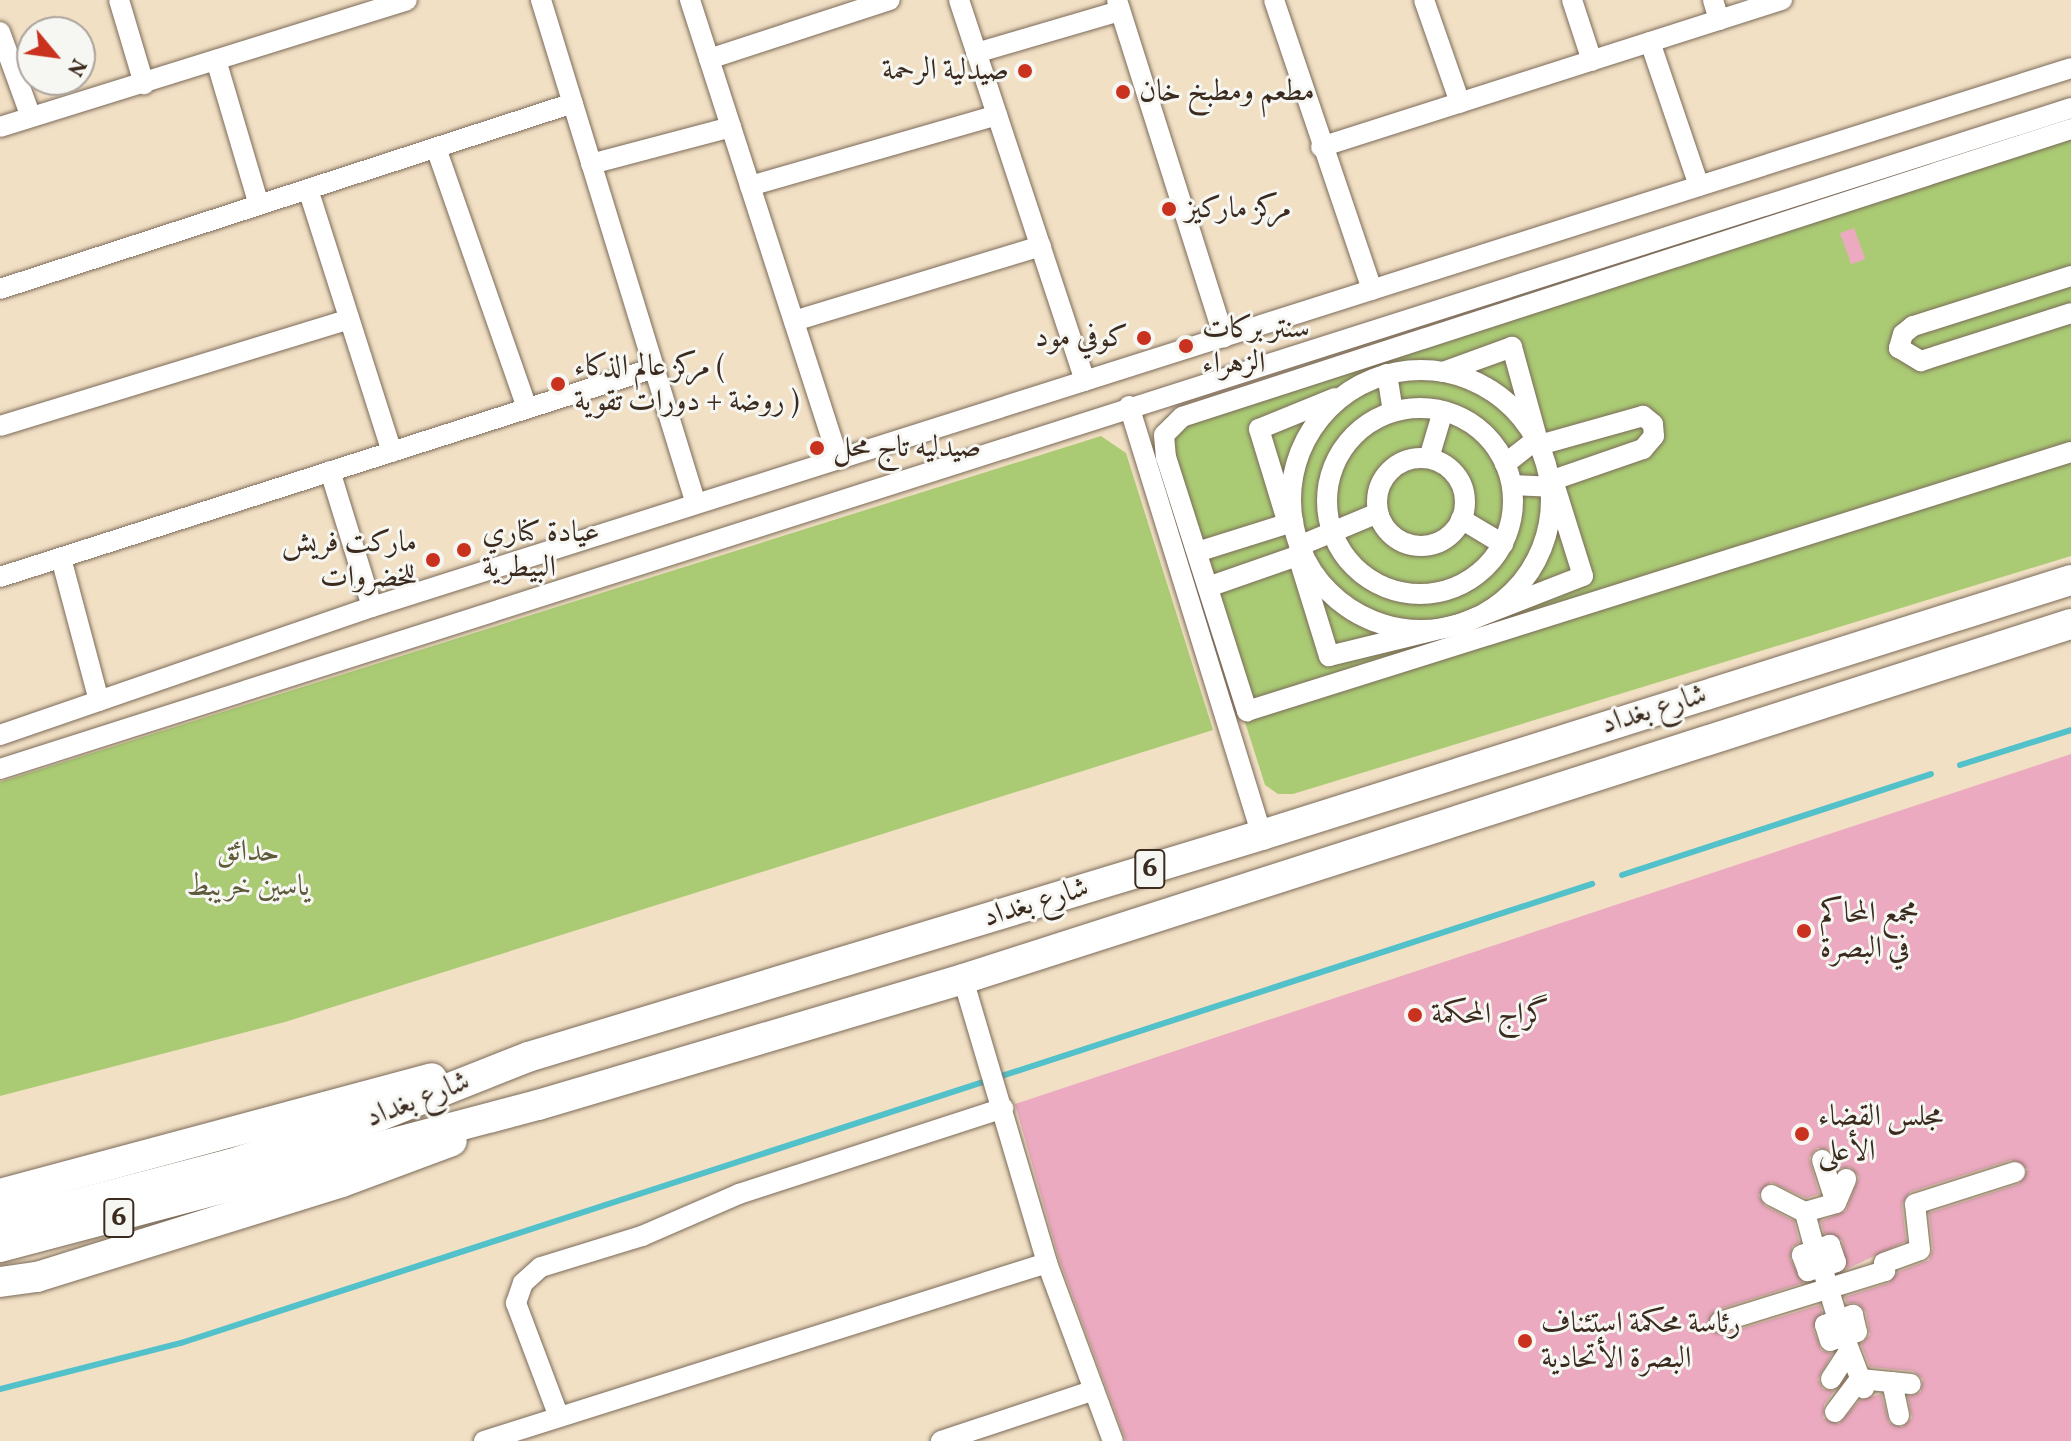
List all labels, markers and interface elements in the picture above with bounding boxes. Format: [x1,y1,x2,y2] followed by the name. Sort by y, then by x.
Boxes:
[16,16,96,96] north arrow
[58,52,93,81] text: N
[882,53,1009,89] place label: صيدلية الرحمة
[1016,62,1034,80] marker: صيدلية الرحمة
[1139,74,1315,110] place label: مطعم ومطبخ خان
[1114,83,1132,101] marker: مطعم ومطبخ خان
[1185,191,1291,227] place label: مركز ماركيز
[1160,200,1178,218] marker: مركز ماركيز
[1202,311,1310,382] place label: سنتر بركات الزهراء
[1035,320,1128,356] place label: كوفي مود
[1135,329,1153,347] marker: كوفي مود
[1177,337,1195,355] marker: سنتر بركات الزهراء
[574,349,799,420] place label: مركز عالم الذكاء ( روضة + دورات تقوية )
[549,375,567,393] marker: مركز عالم الذكاء ( روضة + دورات تقوية )
[833,430,981,466] place label: صيدليه تاج محل
[808,439,826,457] marker: صيدليه تاج محل
[482,515,600,586] place label: عيادة كناري البيطرية
[282,525,417,596] place label: ماركت فريش للخضروات
[453,539,475,561] marker: عيادة كناري البيطرية
[424,551,442,569] marker: ماركت فريش للخضروات
[1597,677,1711,743] street label: شارع بغداد
[186,834,310,904] park label: حدائق ياسين خريبط
[1134,845,1166,893] road number: 6
[979,870,1093,936] street label: شارع بغداد
[1820,896,1919,966] place label: مجمع المحاكم في البصرة
[1795,922,1813,940] marker: مجمع المحاكم في البصرة
[1431,997,1549,1033] place label: گراج المحكمة
[1406,1006,1424,1024] marker: گراج المحكمة
[361,1064,475,1136] street label: شارع بغداد
[1818,1099,1943,1170] place label: مجلس القضاء الأعلى
[1793,1125,1811,1143] marker: مجلس القضاء الأعلى
[103,1194,135,1242] road number: 6
[1541,1306,1741,1376] place label: رئاسة محكمة استئناف البصرة الأتحادية
[1516,1332,1534,1350] marker: رئاسة محكمة استئناف البصرة الأتحادية

